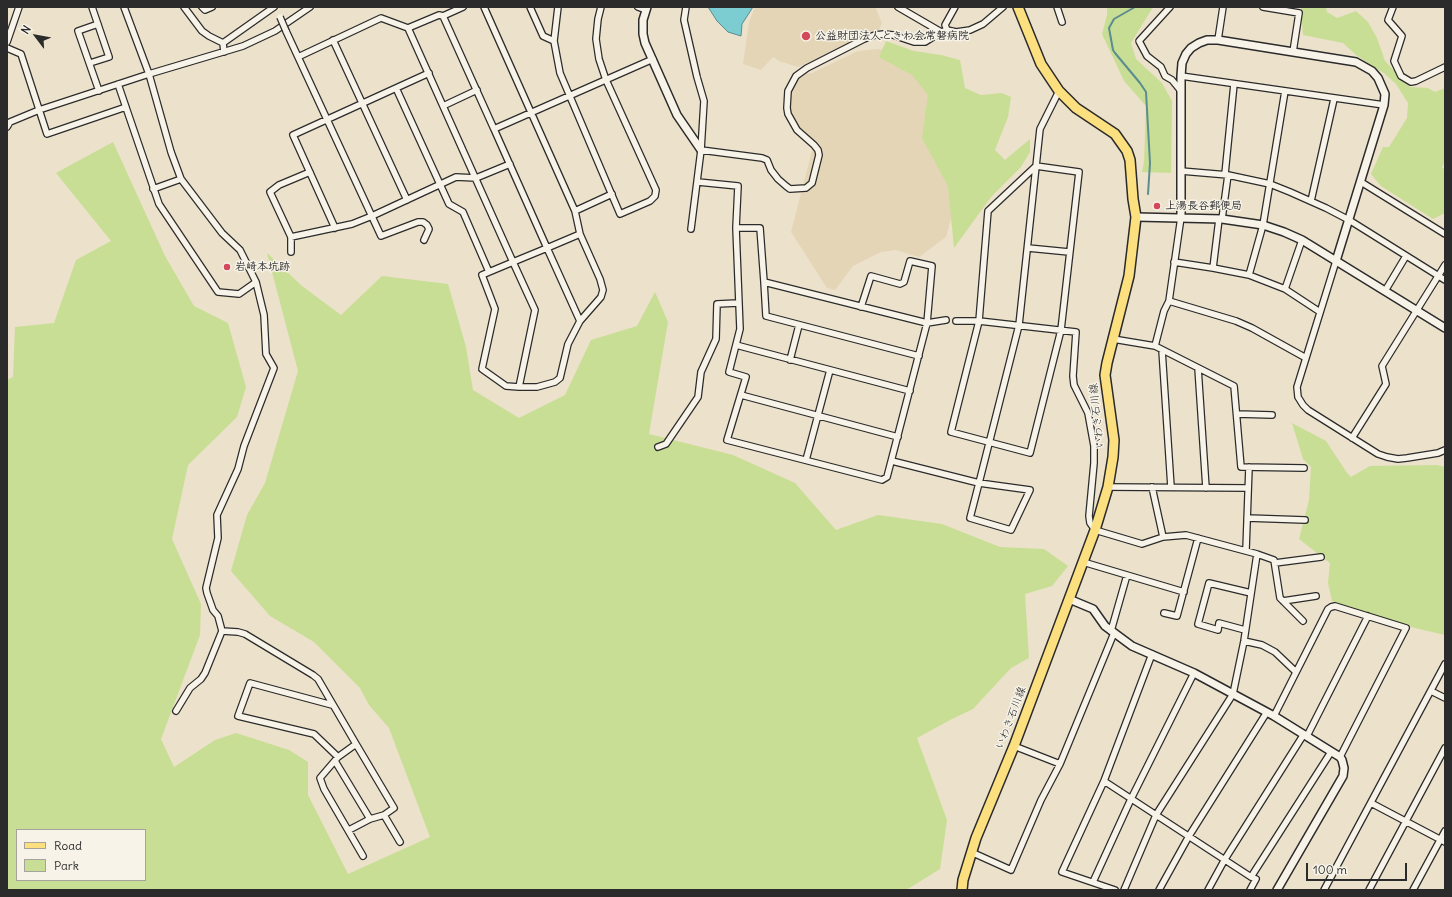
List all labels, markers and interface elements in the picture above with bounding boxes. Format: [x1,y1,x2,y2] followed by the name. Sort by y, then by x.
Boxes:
[16,16,56,56] north arrow
[18,23,34,37] text: N
[815,29,969,43] place label: 公益財団法人ときわ会常磐病院
[800,30,812,42] marker: 公益財団法人ときわ会常磐病院
[1165,199,1242,213] place label: 上湯長谷郵便局
[1152,201,1162,211] marker: 上湯長谷郵便局
[235,260,290,274] place label: 岩崎本坑跡
[222,262,232,272] marker: 岩崎本坑跡
[1087,382,1107,450] street label: いわき石川線
[993,685,1029,751] street label: いわき石川線
[16,829,146,881] legend
[54,838,82,853] text: Road
[1308,855,1409,881] scale bar
[54,858,79,873] text: Park
[1313,862,1347,877] text: 100 m

